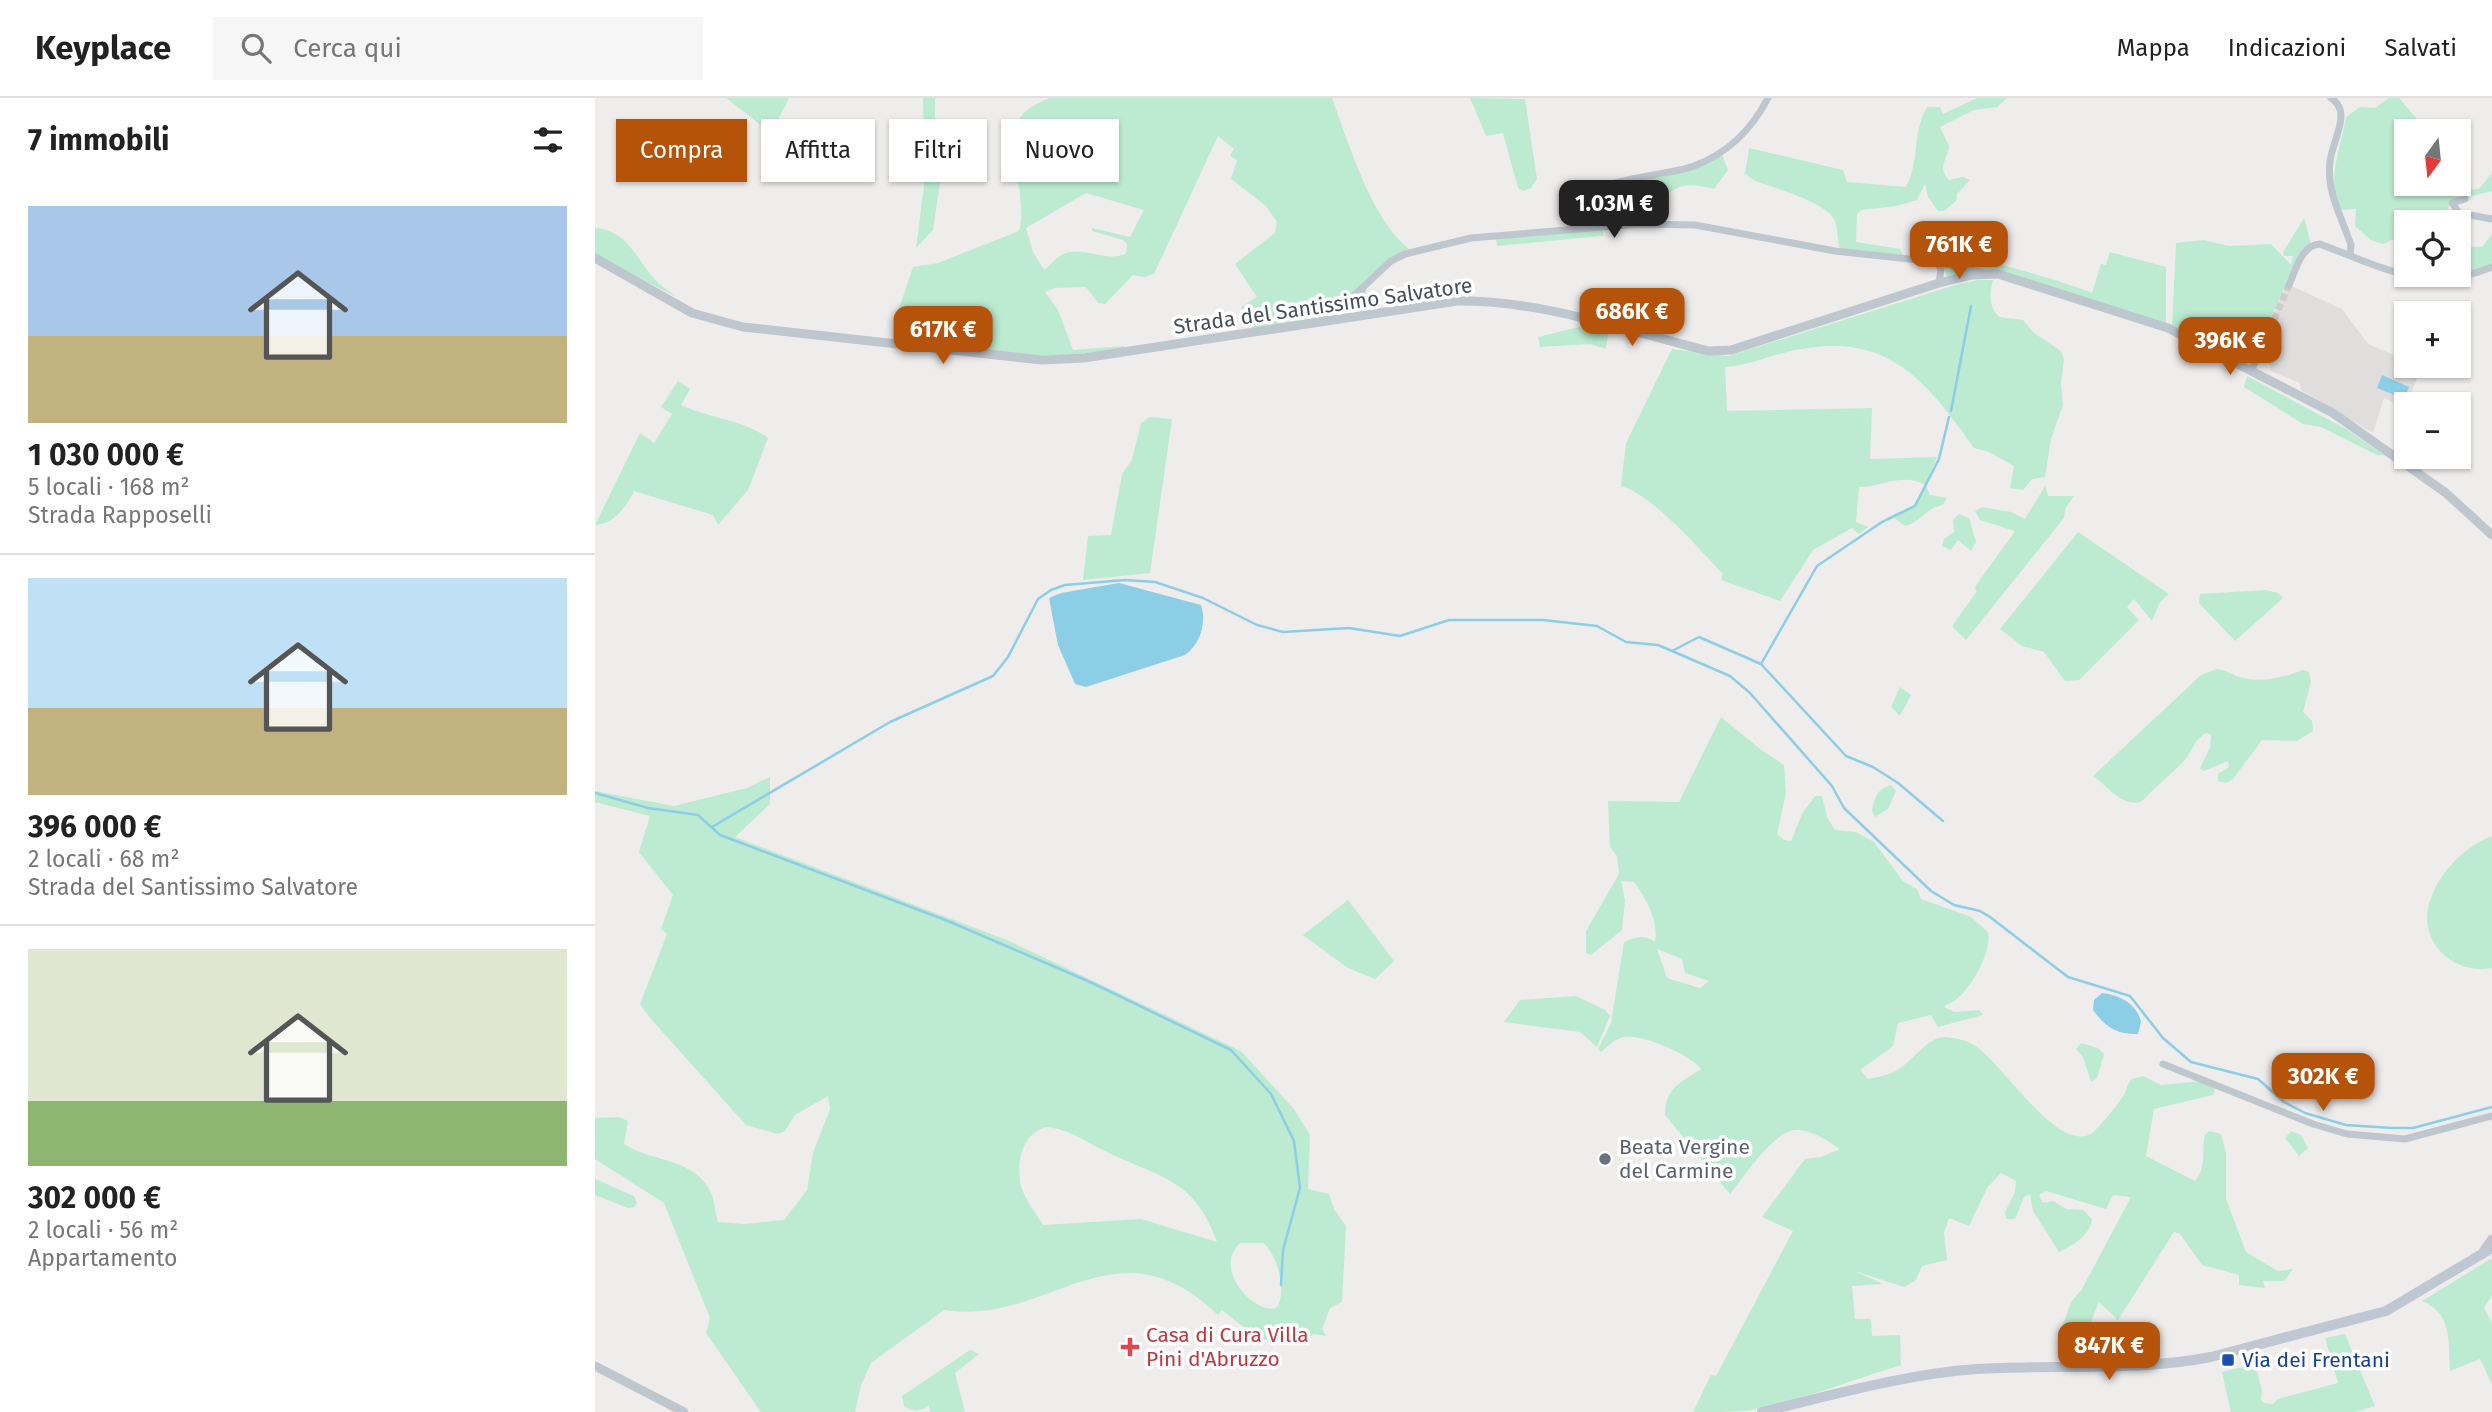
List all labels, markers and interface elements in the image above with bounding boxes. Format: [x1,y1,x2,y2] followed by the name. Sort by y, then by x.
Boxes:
[213,17,703,80] search box
[35,28,171,68] text: Keyplace
[237,29,275,67] icon: search
[293,33,402,64] text: Cerca qui
[2117,34,2190,62] text: Mappa
[2228,34,2346,62] text: Indicazioni
[2384,34,2457,62] text: Salvati
[616,119,747,182] chip: Compra
[761,119,875,182] chip: Affitta
[889,119,987,182] chip: Filtri
[1001,119,1119,182] chip: Nuovo
[2394,119,2471,196] north arrow
[2394,119,2471,469] map controls
[529,121,567,159] icon: filters
[28,122,170,158] text: 7 immobili
[1549,180,1679,240] pin: 1.03M €
[1575,189,1653,217] text: 1.03M €
[2394,210,2471,287] button: locate
[1902,222,2016,281] pin: 761K €
[1926,230,1992,258] text: 761K €
[235,252,361,378] icon: home
[1172,272,1474,340] street label: Strada del Santissimo Salvatore
[1575,288,1689,348] pin: 686K €
[1596,297,1668,325] text: 686K €
[2394,301,2471,378] button: +
[886,306,1000,366] pin: 617K €
[910,315,976,343] text: 617K €
[2173,317,2287,377] pin: 396K €
[2194,326,2266,354] text: 396K €
[2394,392,2471,469] button: −
[28,437,184,473] text: 1 030 000 €
[28,473,189,501] text: 5 locali · 168 m²
[28,501,212,529] text: Strada Rapposelli
[235,624,361,750] icon: home
[28,809,162,845] text: 396 000 €
[28,845,179,873] text: 2 locali · 68 m²
[28,873,358,901] text: Strada del Santissimo Salvatore
[235,995,361,1121] icon: home
[2266,1054,2380,1113] pin: 302K €
[2288,1062,2358,1090] text: 302K €
[1619,1134,1750,1184] place label: Beata Vergine del Carmine
[1597,1151,1613,1167] marker: Beata Vergine del Carmine
[28,1180,161,1216] text: 302 000 €
[28,1216,178,1244] text: 2 locali · 56 m²
[28,1244,177,1272] text: Appartamento
[1146,1322,1309,1372] place label: Casa di Cura Villa Pini d'Abruzzo
[2052,1322,2166,1382] pin: 847K €
[2074,1331,2144,1359] text: 847K €
[1120,1337,1140,1357] marker: Casa di Cura Villa Pini d'Abruzzo
[2242,1347,2390,1373] place label: Via dei Frentani
[2220,1352,2236,1368] marker: Via dei Frentani

